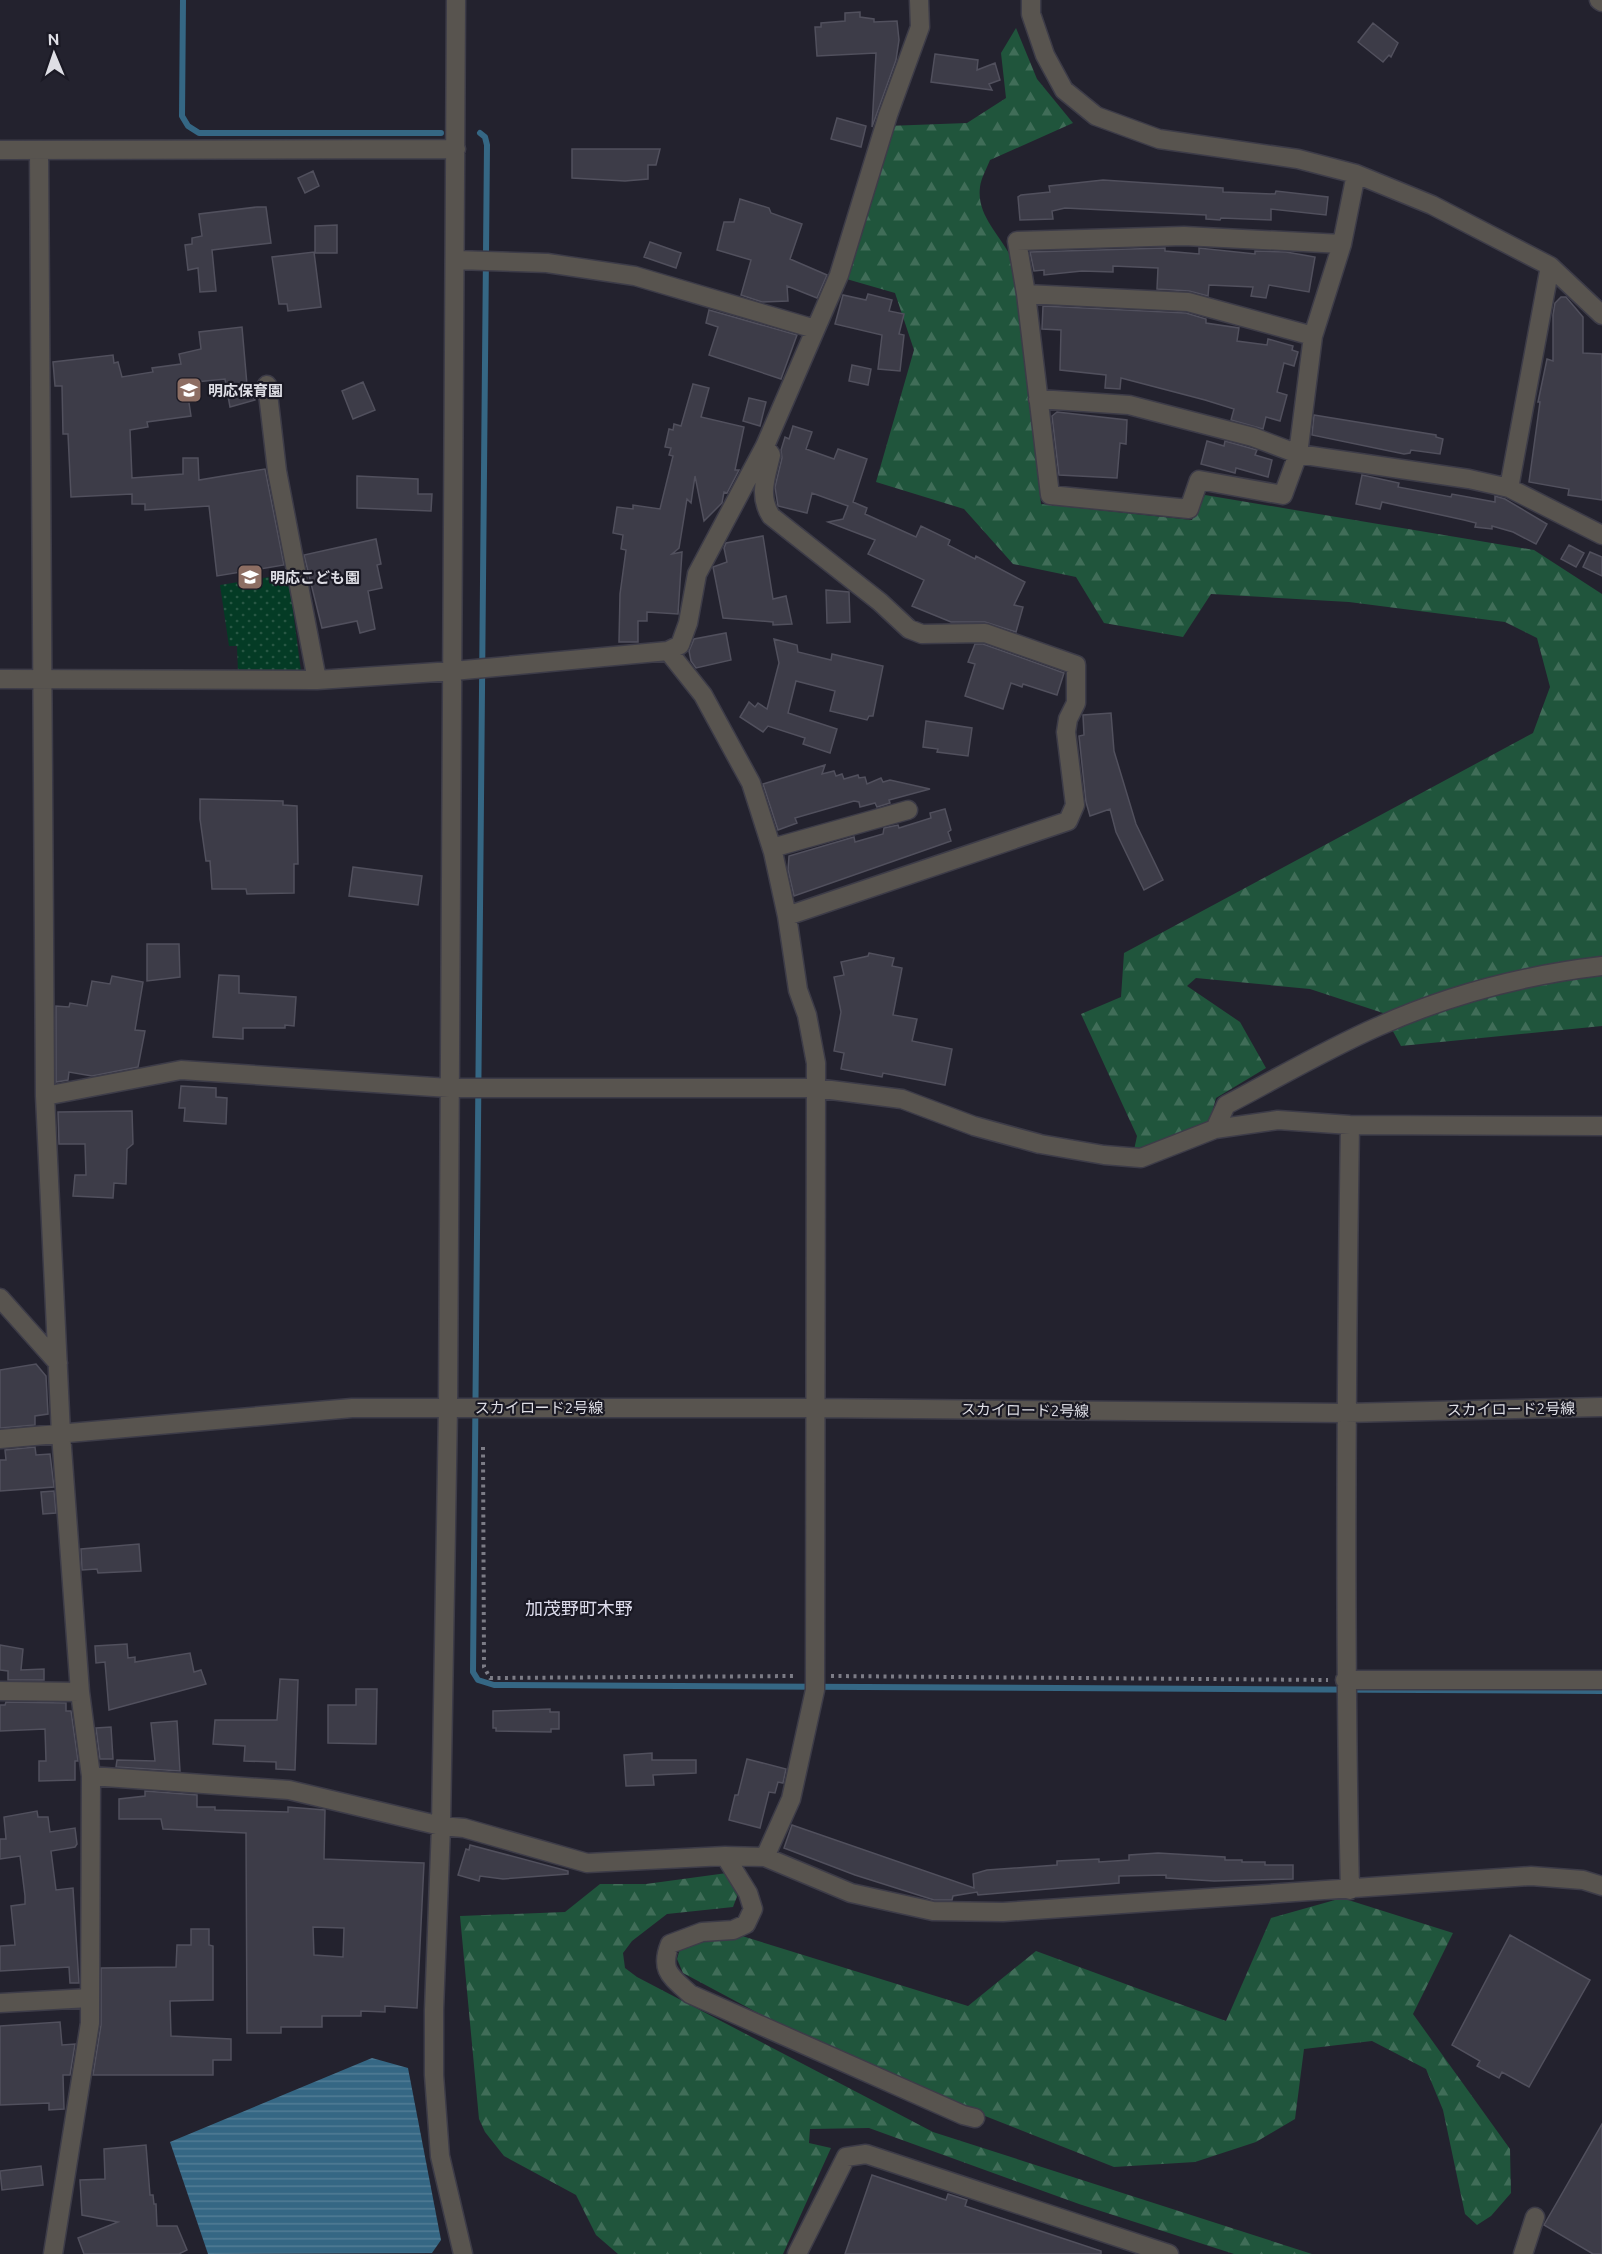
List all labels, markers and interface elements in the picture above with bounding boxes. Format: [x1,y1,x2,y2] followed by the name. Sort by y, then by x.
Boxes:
[24,24,84,84] north arrow
[47,30,60,48] text: N
[174,375,204,405] school or university icon: 明応保育園
[208,382,283,399] place label: 明応保育園
[235,562,265,592] school or university icon: 明応こども園
[270,569,360,586] place label: 明応こども園
[475,1399,603,1416] street label: スカイロード2号線
[1447,1399,1575,1419] street label: スカイロード2号線
[961,1400,1089,1420] street label: スカイロード2号線
[525,1598,633,1618] district label: 加茂野町木野

